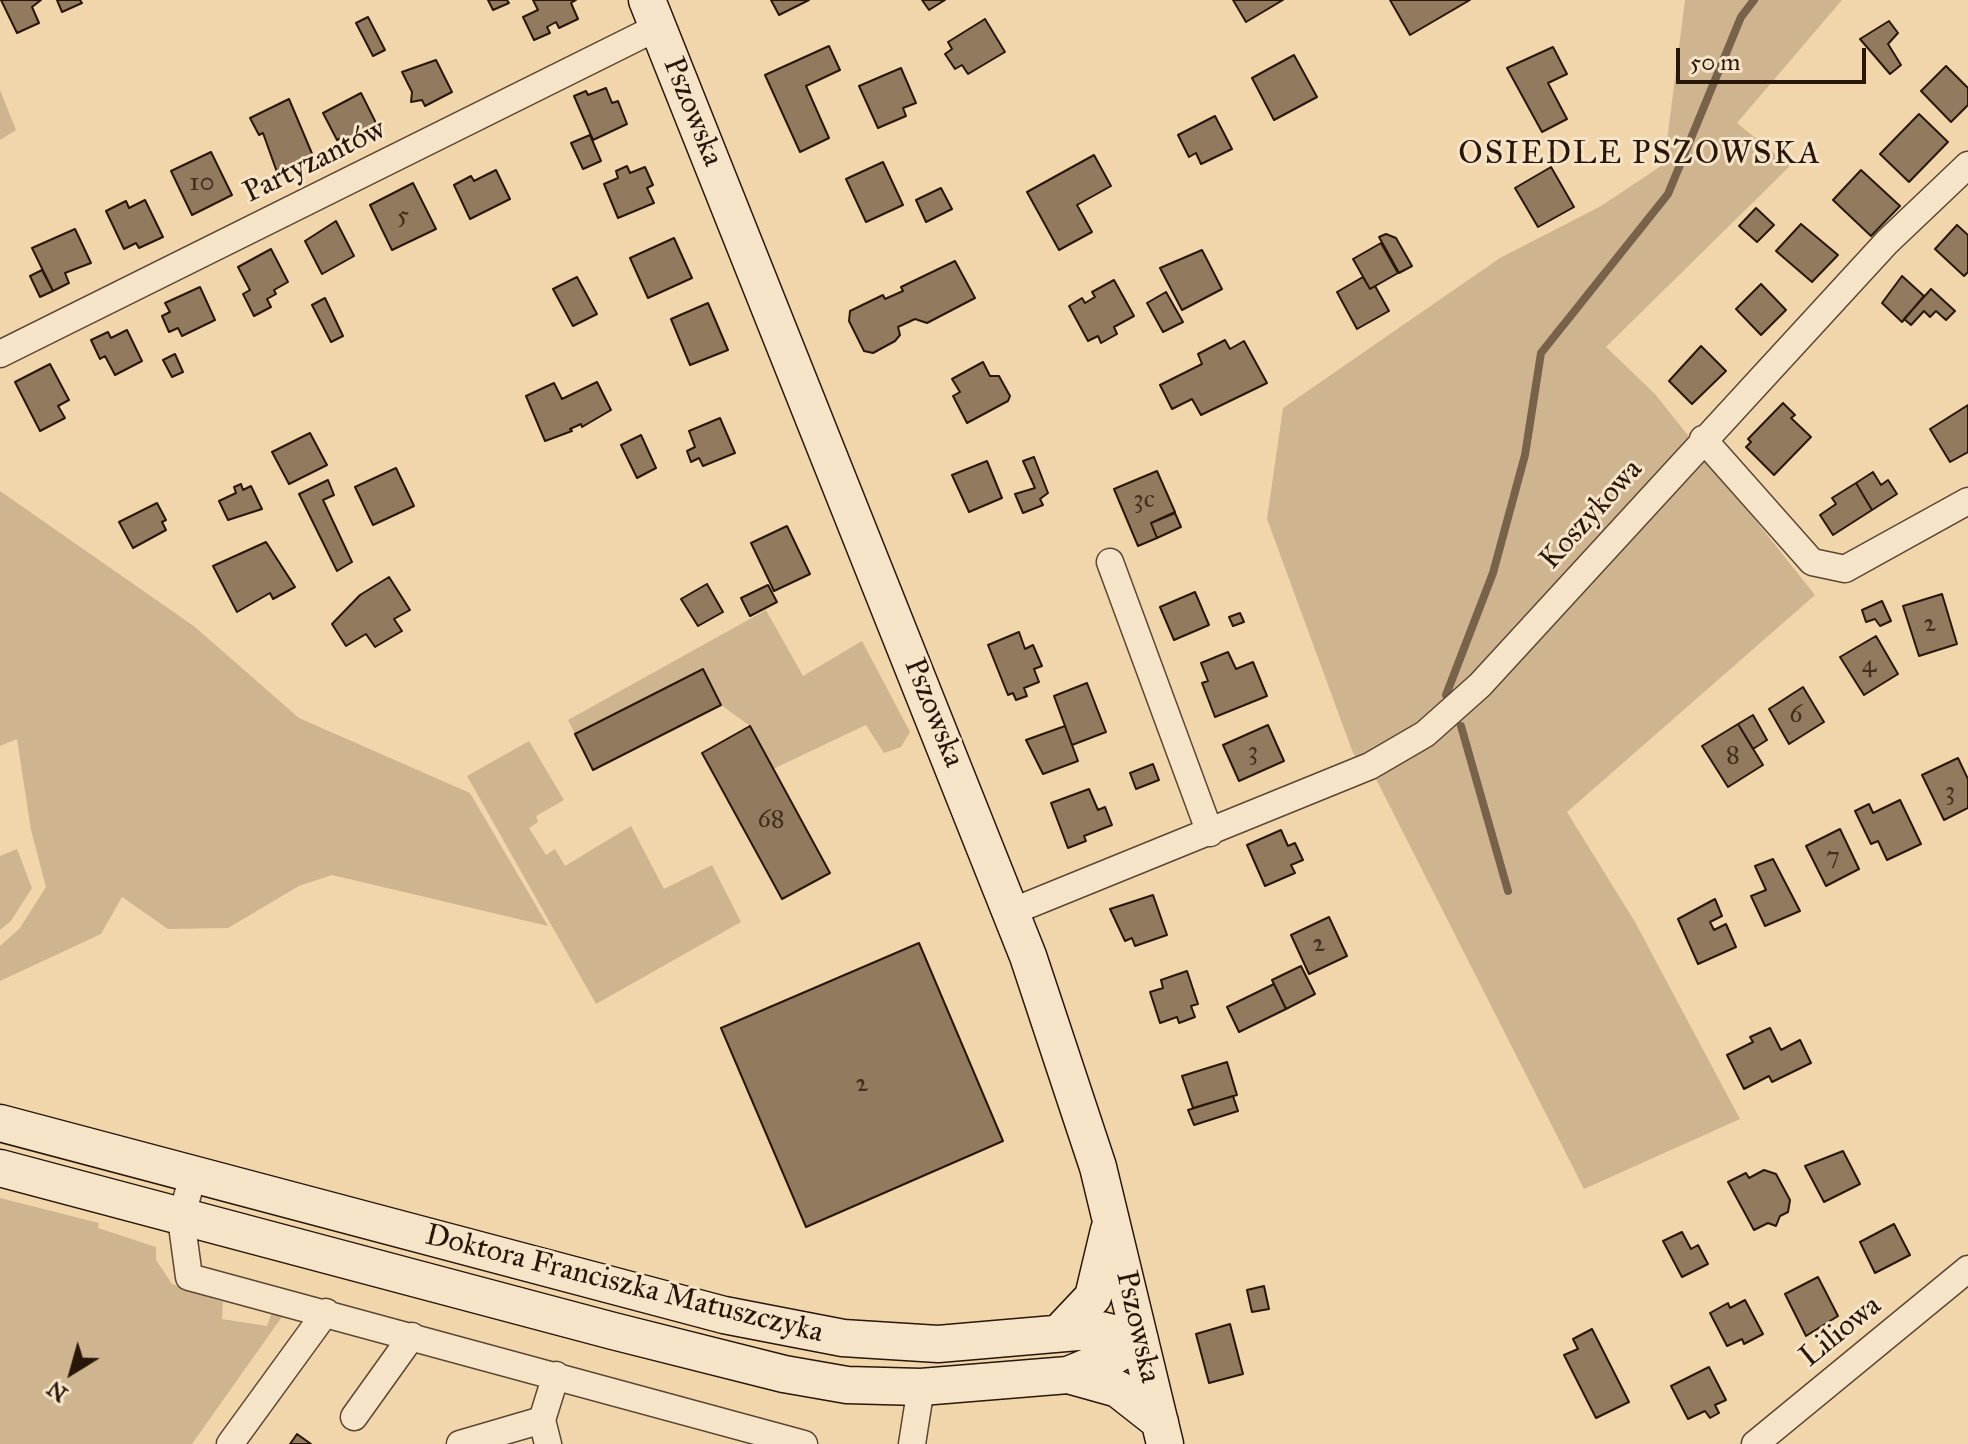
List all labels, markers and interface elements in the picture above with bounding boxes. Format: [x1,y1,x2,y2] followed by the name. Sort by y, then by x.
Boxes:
[1680,32,1870,82] scale bar
[1690,47,1740,77] text: 50 m
[654,52,730,172] street label: Pszowska
[238,112,392,212] street label: Partyzantów
[1458,136,1822,174] district label: OSIEDLE PSZOWSKA
[189,168,215,200] house number: 10
[397,201,409,233] house number: 5
[1533,452,1651,578] street label: Koszykowa
[1133,485,1155,517] house number: 3c
[1924,609,1936,641] house number: 2
[1862,650,1876,682] house number: 4
[895,653,971,773] street label: Pszowska
[1789,700,1803,732] house number: 6
[1248,737,1258,769] house number: 3
[1726,741,1740,773] house number: 8
[1945,777,1955,809] house number: 3
[757,805,785,837] house number: 68
[1826,842,1840,874] house number: 7
[1313,929,1325,961] house number: 2
[856,1069,868,1101] house number: 2
[421,1218,827,1352] street label: Doktora Franciszka Matuszczyka
[1107,1267,1167,1387] street label: Pszowska
[1793,1288,1889,1376] street label: Liliowa
[32,1332,112,1412] north arrow
[42,1375,73,1408] text: N

